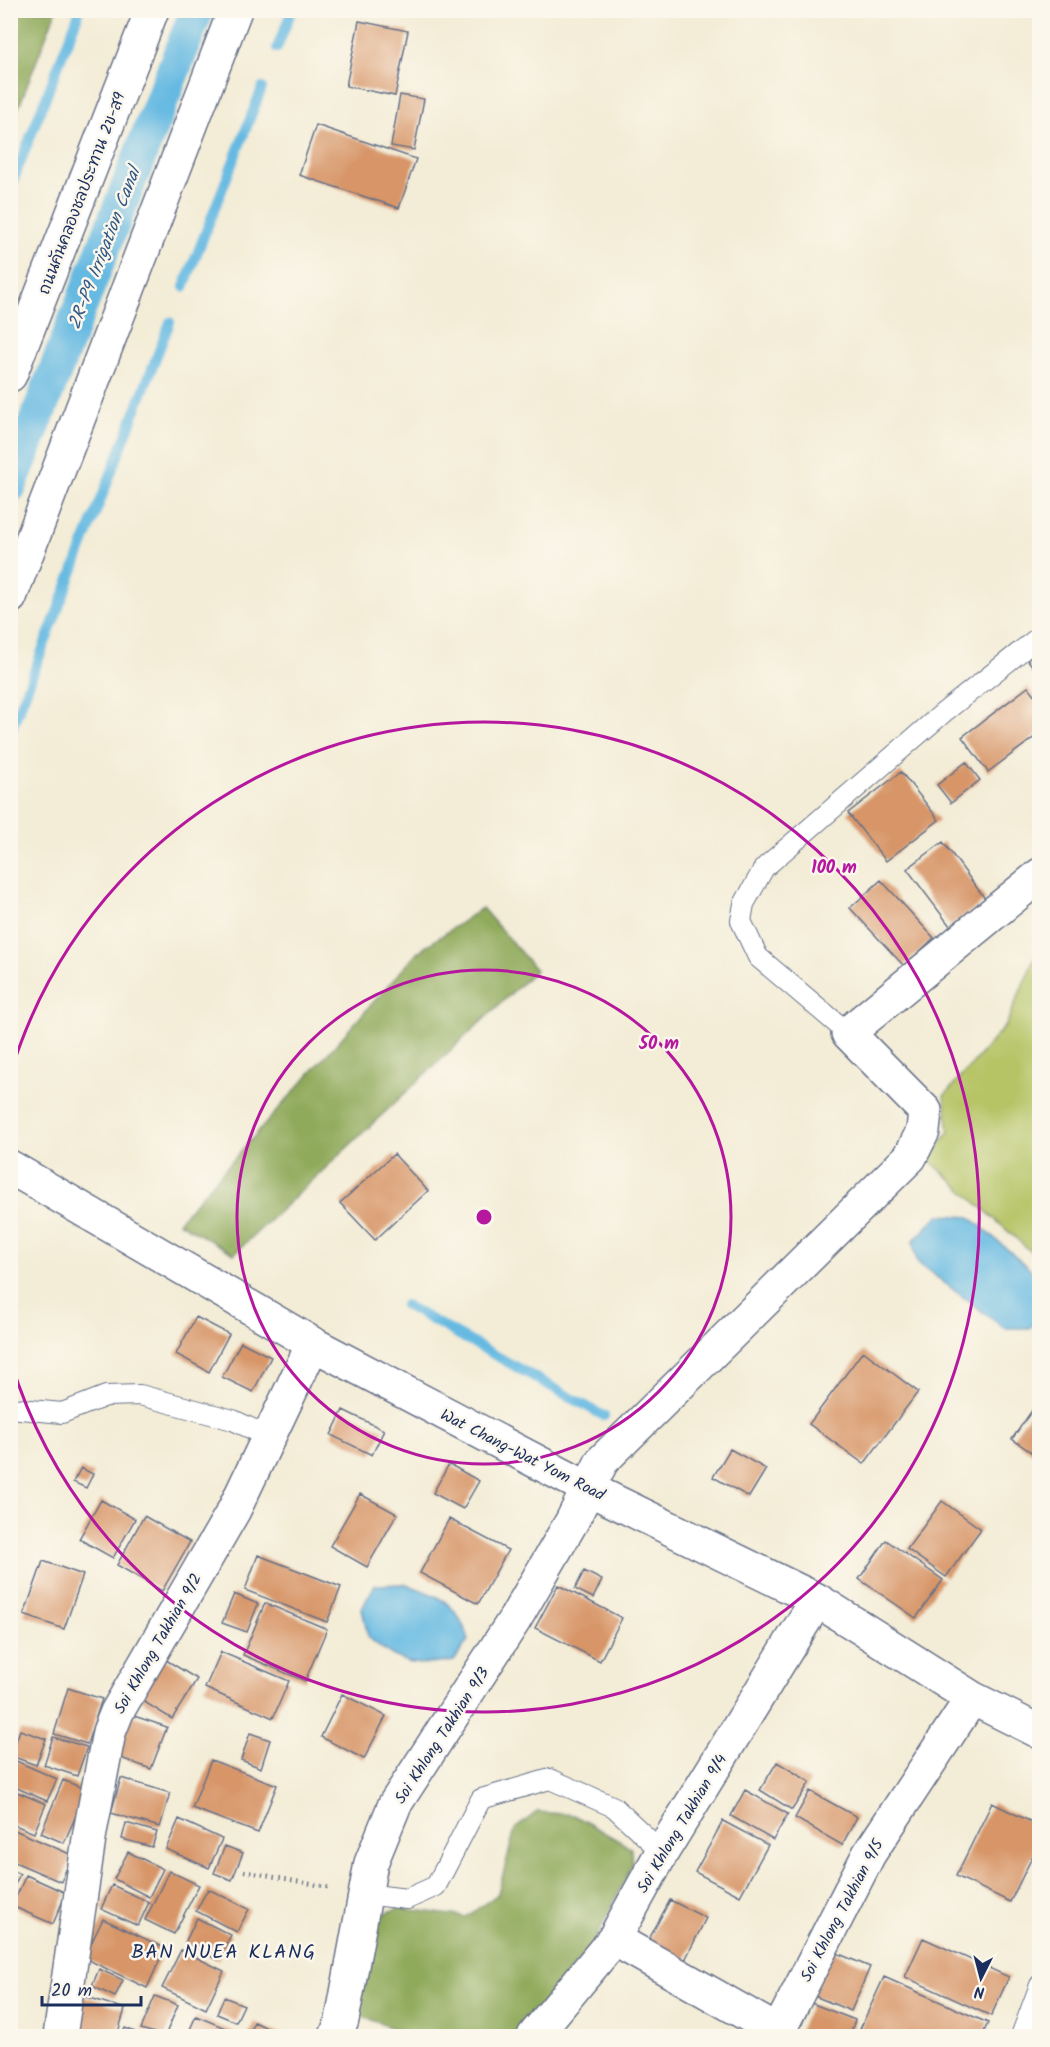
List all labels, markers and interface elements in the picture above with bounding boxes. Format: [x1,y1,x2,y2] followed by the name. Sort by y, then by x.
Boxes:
[32,89,133,298] street label: ถนนคันคลองชลประทาน 2ข-ส9
[61,160,151,334] water label: 2R-P9 Irrigation Canal
[811,854,857,883] text: 100 m
[638,1030,679,1059] text: 50 m
[474,1207,494,1227] centre of rings
[436,1403,610,1508] street label: Wat Chang-Wat Yom Road
[108,1569,209,1719] street label: Soi Khlong Takhian 9/2
[389,1662,496,1809] street label: Soi Khlong Takhian 9/3
[631,1749,734,1898] street label: Soi Khlong Takhian 9/4
[794,1834,891,1986] street label: Soi Khlong Takhian 9/5
[131,1937,317,1969] district label: BAN NUEA KLANG
[951,1948,1011,2008] north arrow
[42,1969,141,2007] scale bar
[51,1977,92,2006] text: 20 m
[973,1978,986,2004] text: N

